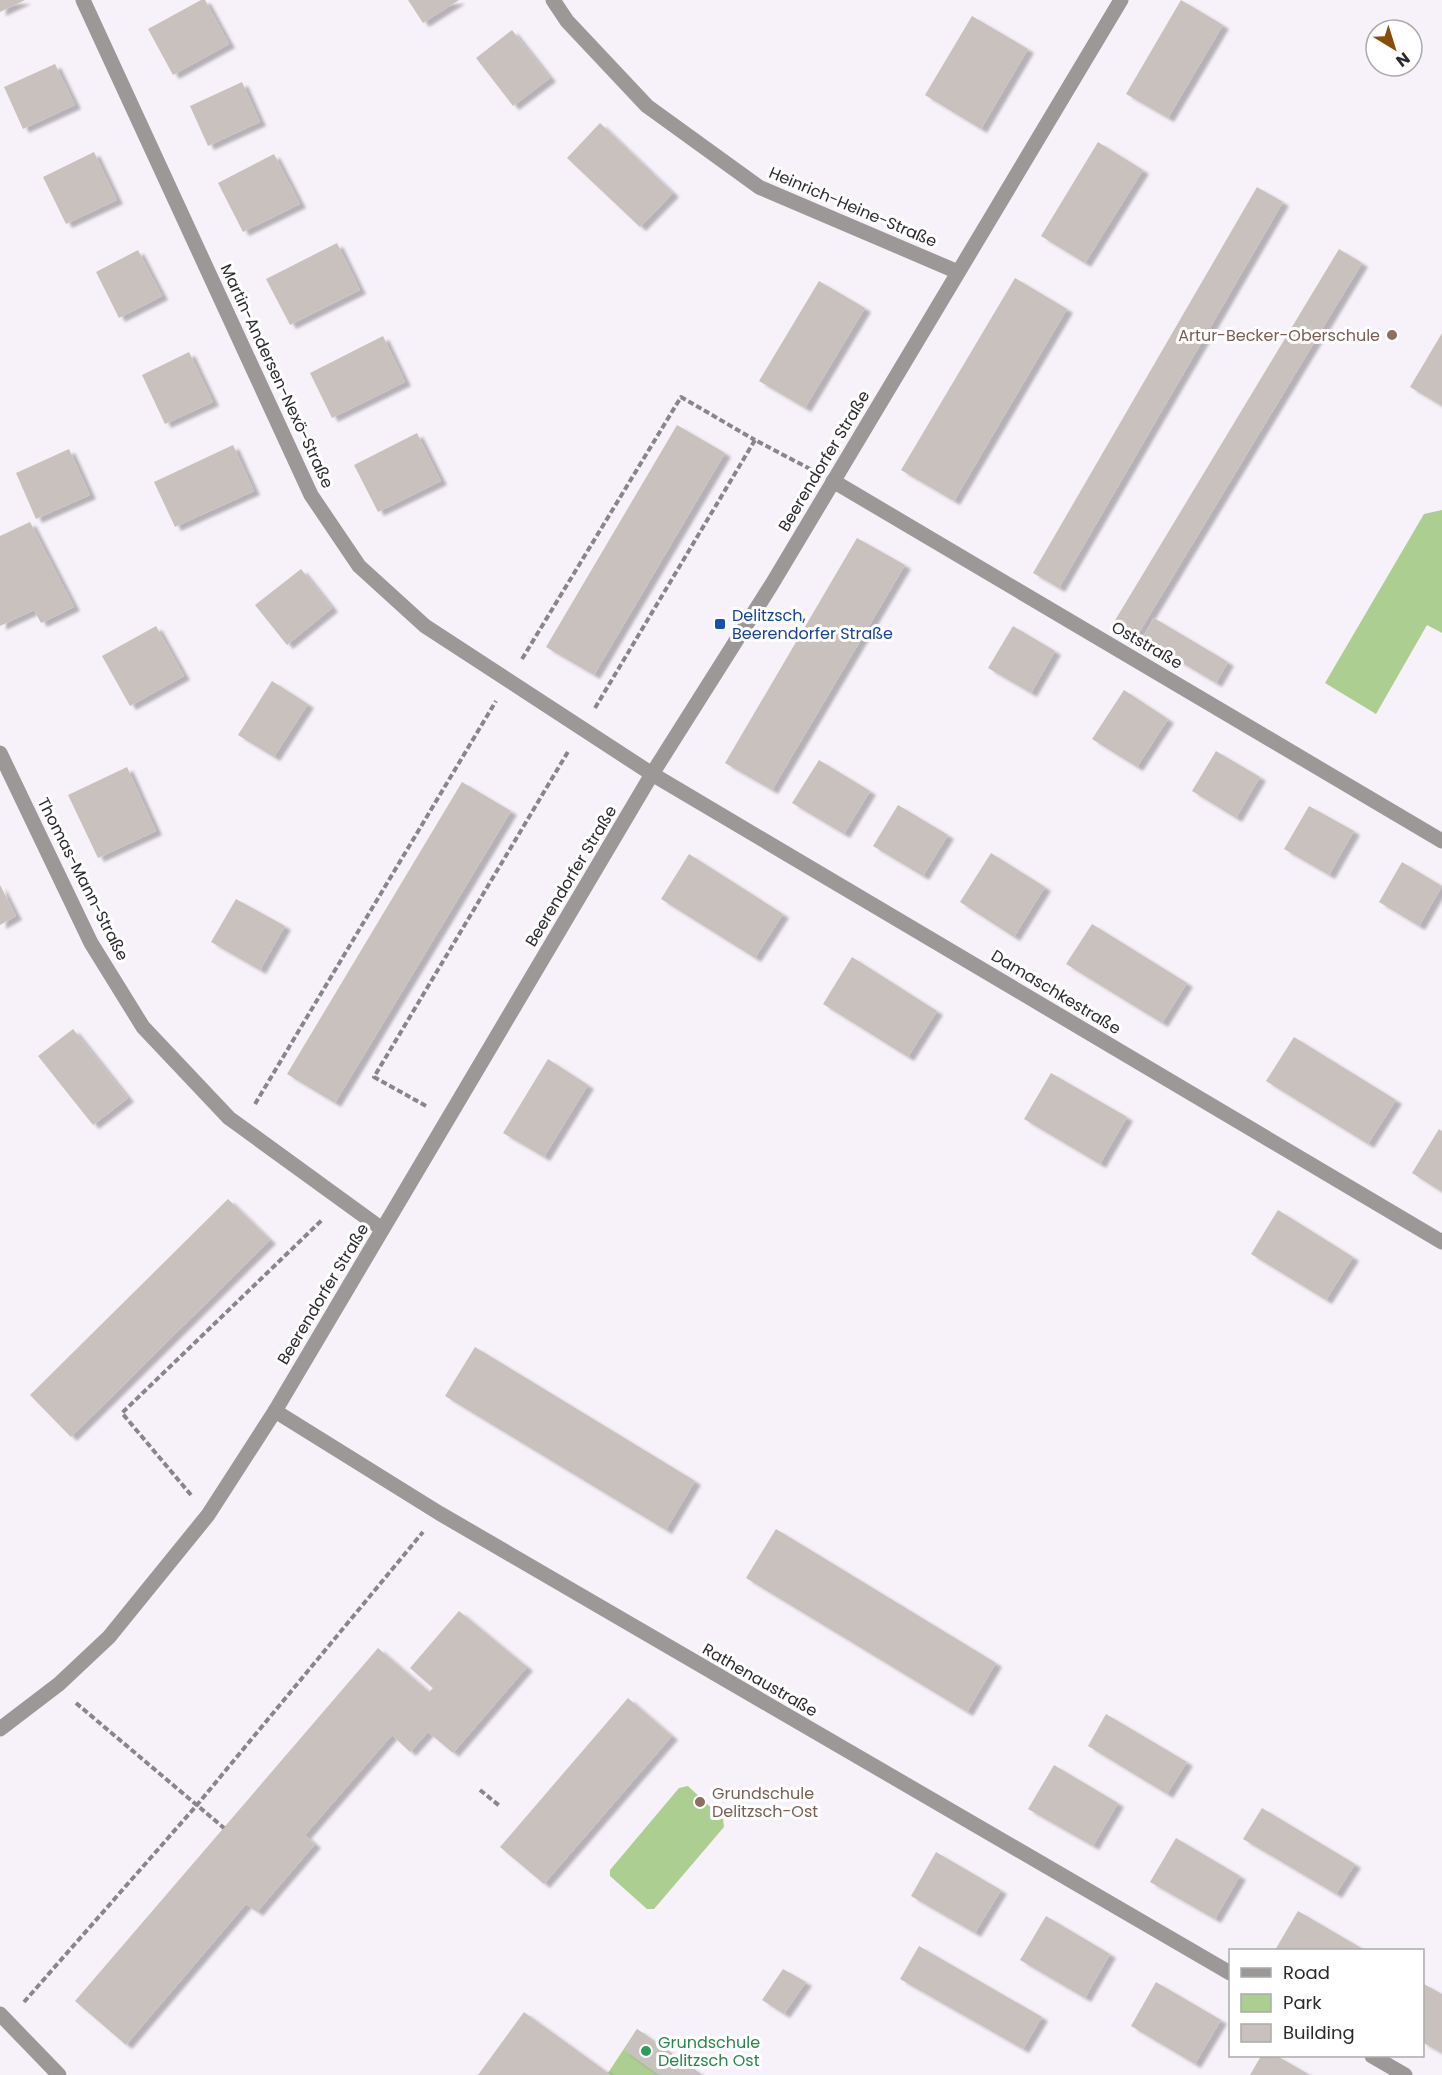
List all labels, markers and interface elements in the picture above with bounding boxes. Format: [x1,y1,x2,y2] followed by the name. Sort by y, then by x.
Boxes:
[1364,18,1424,78] north arrow
[1391,47,1415,72] text: N
[765,161,941,253] street label: Heinrich-Heine-Straße
[215,260,339,492] street label: Martin-Andersen-Nexö-Straße
[1178,324,1380,347] place label: Artur-Becker-Oberschule
[1385,328,1399,342] marker: Artur-Becker-Oberschule
[773,386,875,536] street label: Beerendorfer Straße
[732,604,893,645] place label: Delitzsch, Beerendorfer Straße
[1107,615,1187,675] street label: Oststraße
[713,617,727,631] marker: Delitzsch, Beerendorfer Straße
[32,793,134,965] street label: Thomas-Mann-Straße
[520,801,622,951] street label: Beerendorfer Straße
[987,944,1125,1040] street label: Damaschkestraße
[272,1219,374,1369] street label: Beerendorfer Straße
[698,1638,822,1722] street label: Rathenaustraße
[712,1782,818,1823] place label: Grundschule Delitzsch-Ost
[693,1795,707,1809] marker: Grundschule Delitzsch-Ost
[1229,1949,1424,2057] legend
[1283,1960,1330,1985] text: Road
[1283,1990,1322,2015] text: Park
[1283,2020,1355,2045] text: Building
[658,2031,760,2072] place label: Grundschule Delitzsch Ost
[639,2044,653,2058] marker: Grundschule Delitzsch Ost

